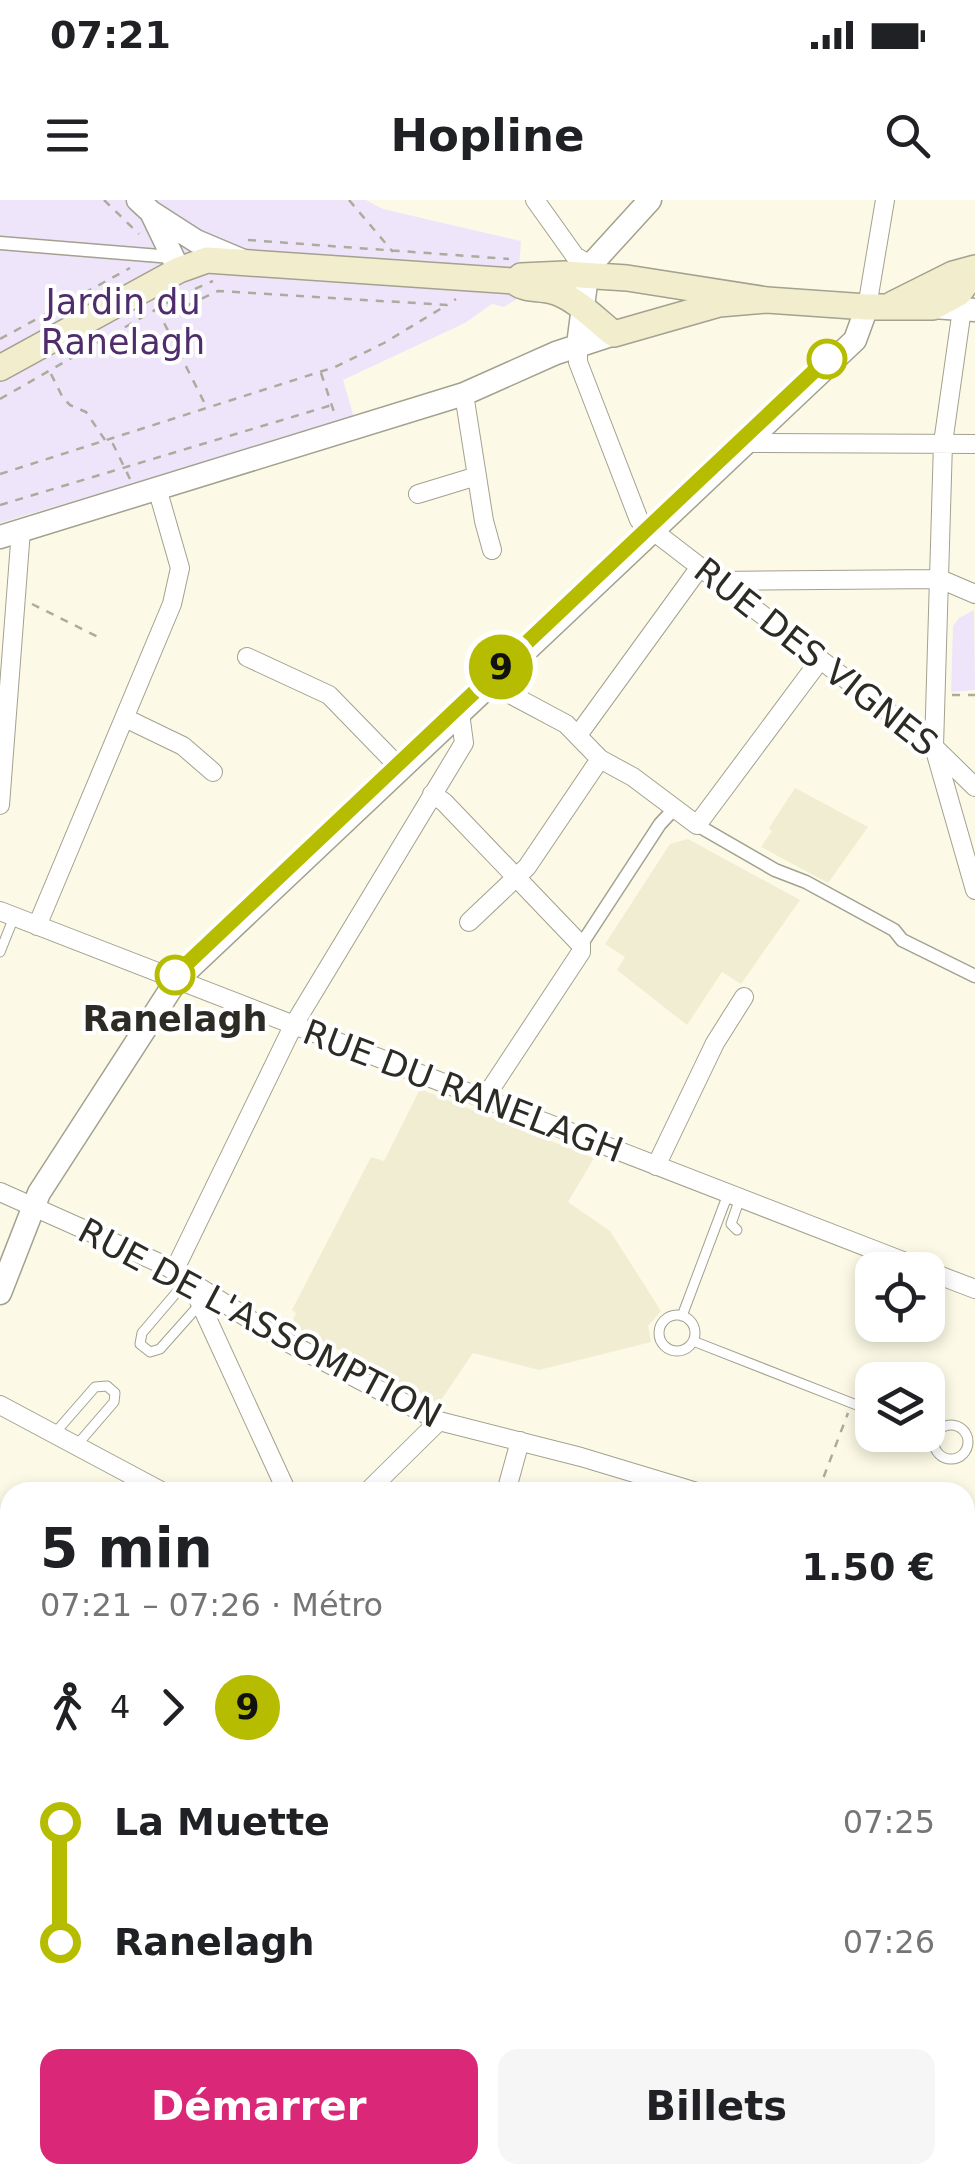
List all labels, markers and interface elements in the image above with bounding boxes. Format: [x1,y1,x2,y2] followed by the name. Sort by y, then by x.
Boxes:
[50,13,171,57] text: 07:21
[40,108,95,163] icon: menu
[880,108,935,163] icon: search
[390,109,585,162] text: Hopline
[41,282,205,362] park label: Jardin du Ranelagh
[808,340,846,378] unlabelled marker
[686,550,946,764] street label: RUE DES VIGNES
[468,634,534,700] line badge: 9
[489,647,513,687] text: 9
[156,956,194,994] marker: Ranelagh
[83,999,267,1039] place label: Ranelagh
[298,1012,628,1170] street label: RUE DU RANELAGH
[72,1210,448,1436] street label: RUE DE L'ASSOMPTION
[855,1252,945,1452] map controls
[855,1252,945,1342] button: locate
[855,1362,945,1452] button: layers
[40,1516,213,1580] text: 5 min
[802,1545,935,1589] text: 1.50 €
[40,1586,383,1624] text: 07:21 – 07:26 · Métro
[40,1680,95,1735] icon: walk
[145,1680,200,1735] icon: forward
[235,1687,260,1727] text: 9
[110,1688,130,1726] text: 4
[114,1800,330,1844] text: La Muette
[843,1803,935,1841] text: 07:25
[114,1920,315,1964] text: Ranelagh
[843,1923,935,1961] text: 07:26
[40,2049,478,2164] button: Démarrer
[498,2049,935,2164] button: Billets

